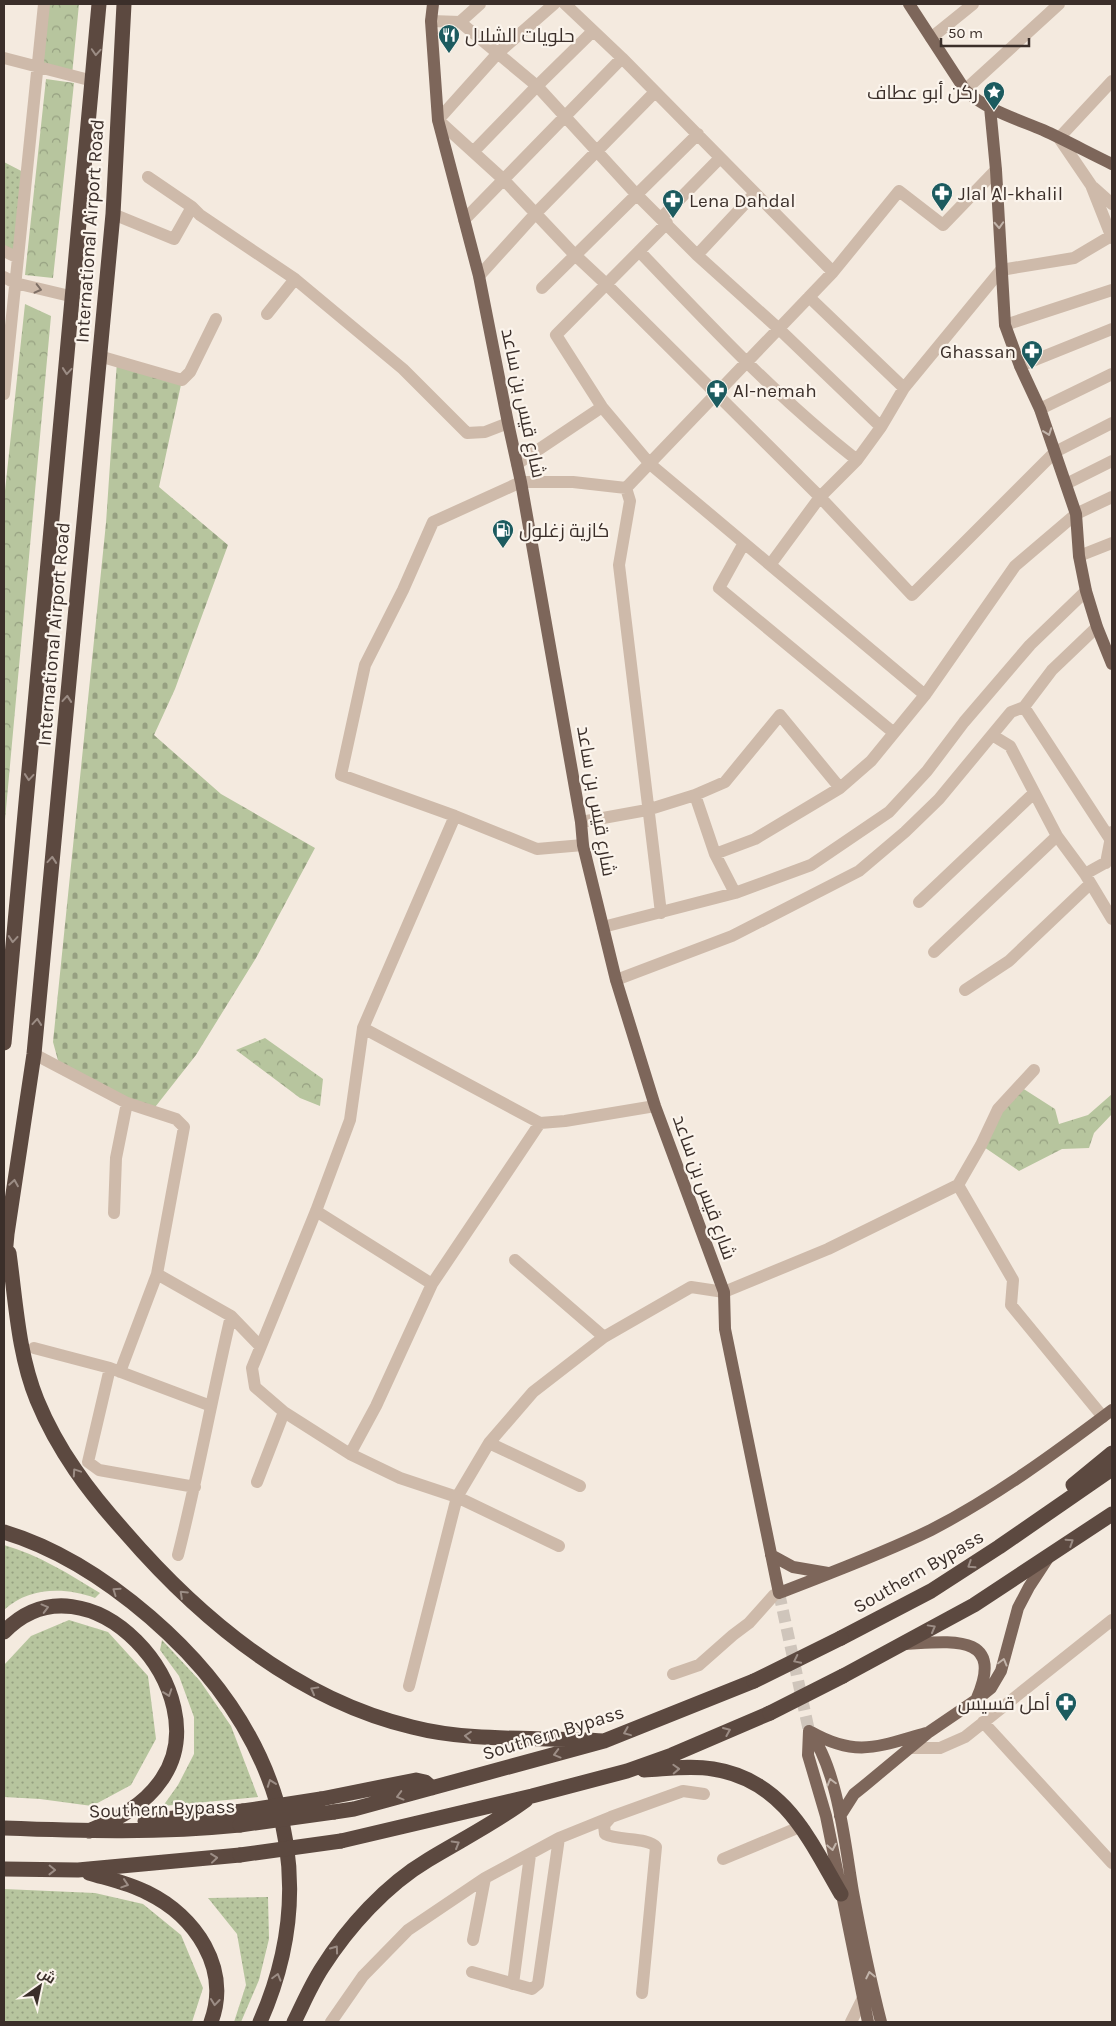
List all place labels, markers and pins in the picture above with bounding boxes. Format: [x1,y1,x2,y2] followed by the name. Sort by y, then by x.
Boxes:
[437,23,461,54] restaurant icon: حلويات الشلال
[465,25,575,47] place label: حلويات الشلال
[982,80,1006,111] place icon: ركن أبو عطاف
[867,81,978,104] place label: ركن أبو عطاف
[930,181,954,212] pharmacy icon: Jlal Al-khalil
[958,183,1063,205] place label: Jlal Al-khalil
[661,188,685,219] pharmacy icon: Lena Dahdal
[689,190,796,212] place label: Lena Dahdal
[1020,339,1044,370] pharmacy icon: Ghassan
[940,341,1016,363] place label: Ghassan
[705,378,729,409] pharmacy icon: Al-nemah
[733,380,817,402] place label: Al-nemah
[491,518,515,549] fuel station icon: كازية زغلول
[519,520,609,542] place label: كازية زغلول
[1054,1691,1078,1722] pharmacy icon: أمل قسيس
[958,1692,1050,1715] place label: أمل قسيس

